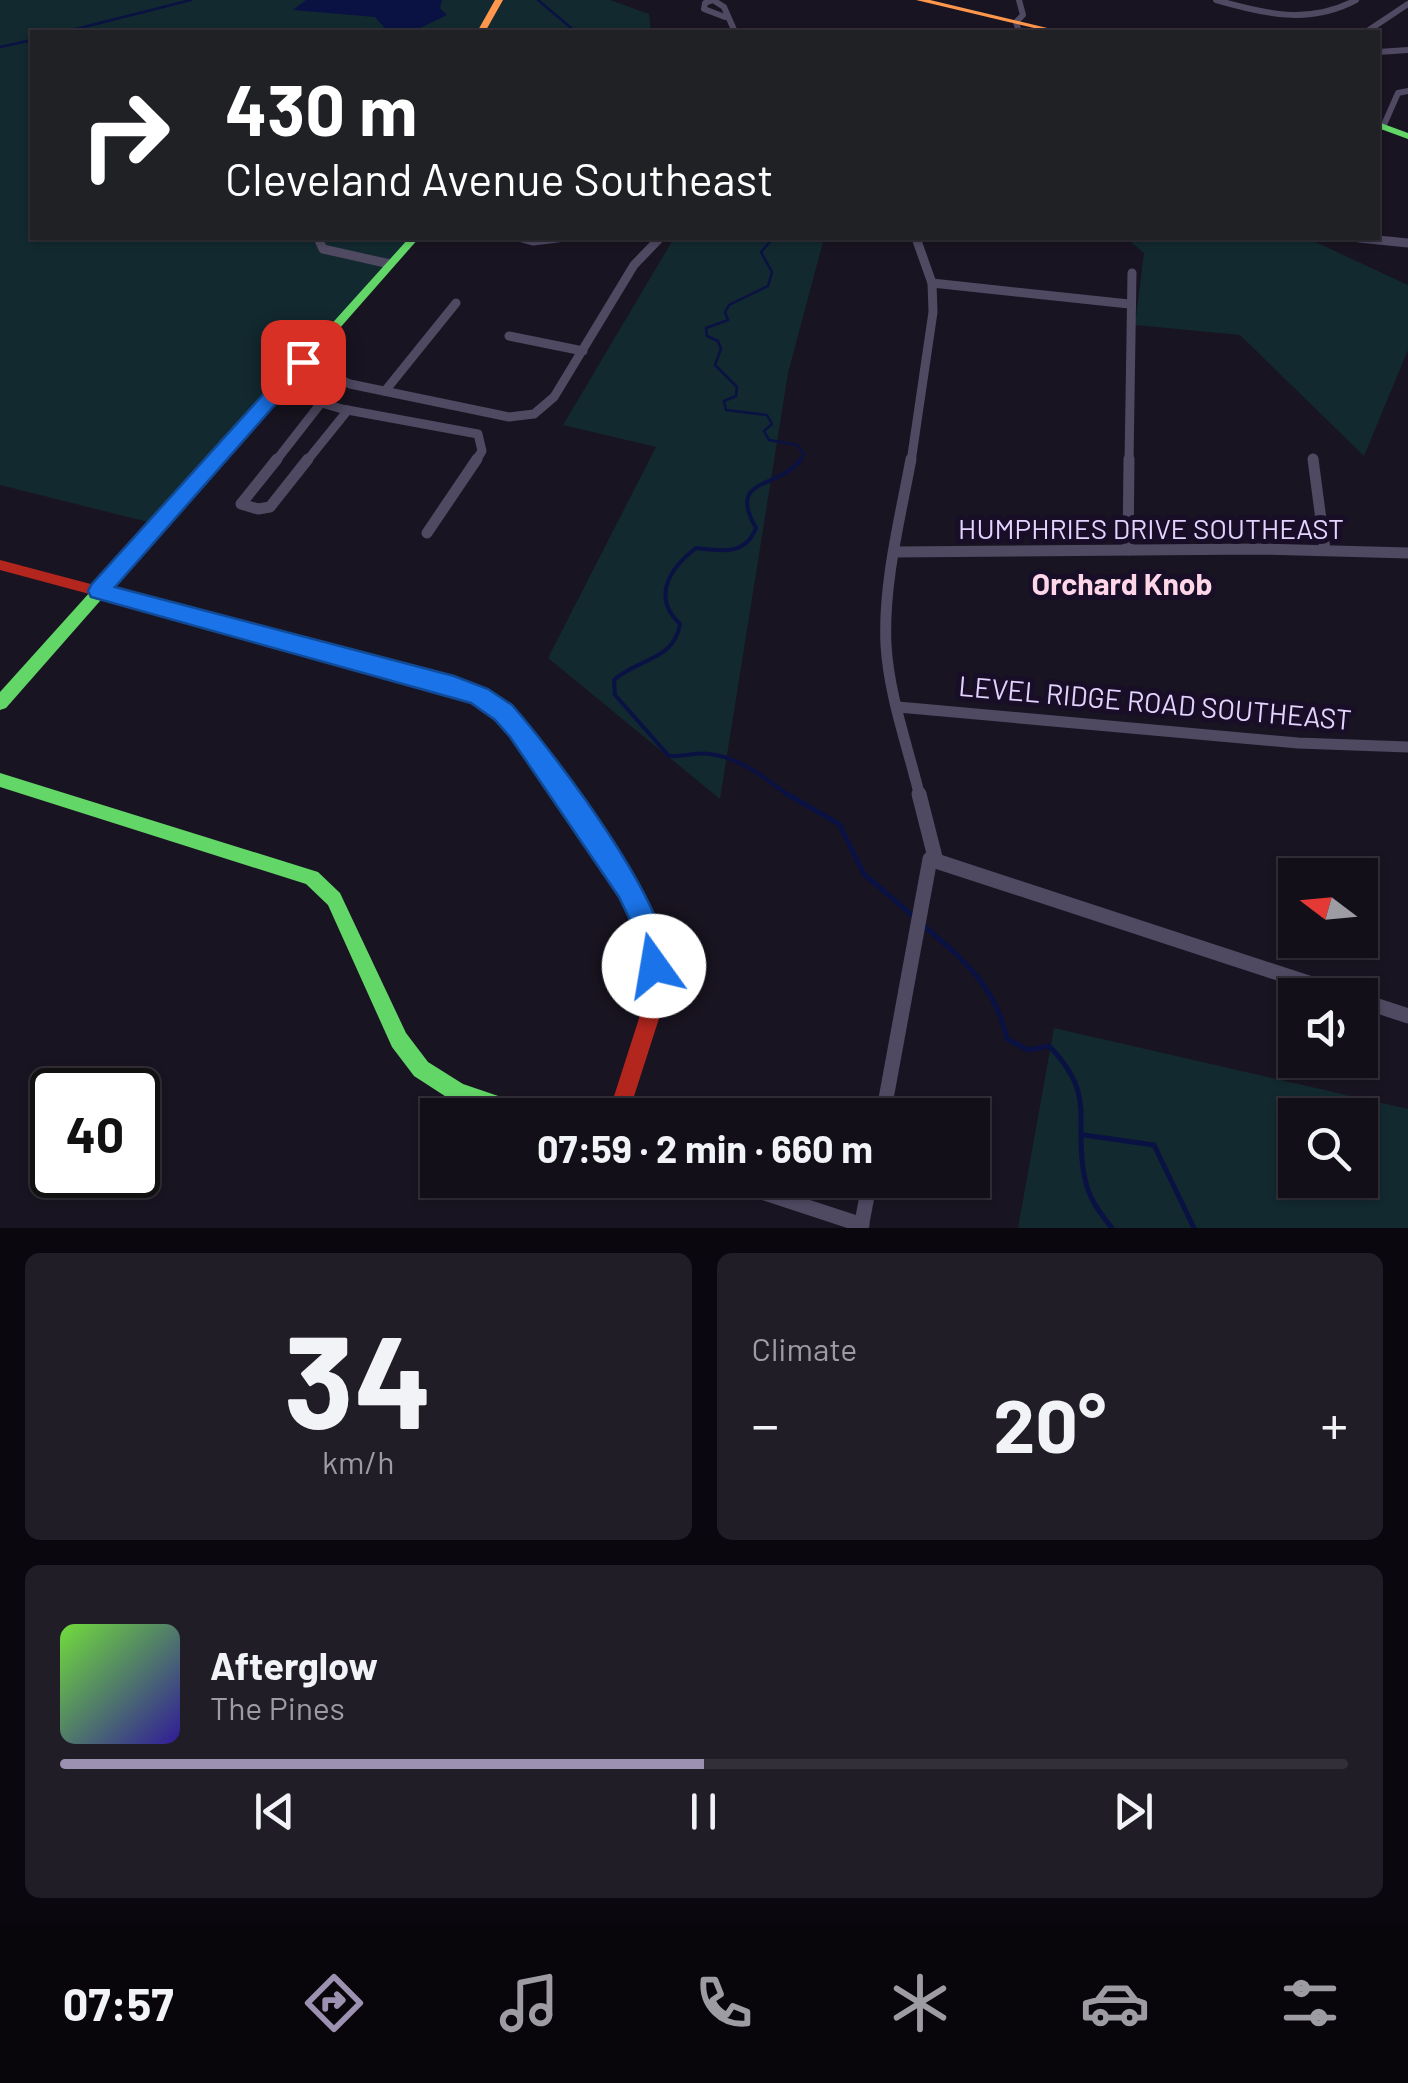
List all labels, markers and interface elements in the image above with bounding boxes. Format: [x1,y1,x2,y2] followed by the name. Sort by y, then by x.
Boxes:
[225,66,418,150] text: 430 m
[60,70,190,200] icon: right
[225,151,774,205] text: Cleveland Avenue Southeast
[261,320,346,405] pin
[276,335,331,390] icon: arrive
[958,511,1344,545] street label: HUMPHRIES DRIVE SOUTHEAST
[1032,565,1212,601] district label: Orchard Knob
[957,668,1353,736] street label: LEVEL RIDGE ROAD SOUTHEAST
[1278,858,1378,958] north arrow
[1278,858,1378,1198] map controls
[602,914,706,1018] position arrow
[1278,978,1378,1078] button: sound
[30,1068,160,1198] speed limit sign: 40
[1278,1098,1378,1198] button: search
[537,1125,873,1171] text: 07:59 · 2 min · 660 m
[284,1299,433,1455] text: 34
[752,1329,857,1367] text: Climate
[993,1378,1106,1468] text: 20°
[752,1390,779,1456] text: −
[1320,1390,1348,1456] text: +
[322,1442,394,1480] text: km/h
[210,1642,378,1688] text: Afterglow
[210,1688,345,1726] text: The Pines
[247,1784,302,1839] icon: previous
[676,1784,731,1839] icon: pause
[1106,1784,1161,1839] icon: next
[299,1968,369,2038] icon: directions
[494,1968,564,2038] icon: music
[689,1968,759,2038] icon: phone
[885,1968,955,2038] icon: climate
[1080,1968,1150,2038] icon: car
[1275,1968,1345,2038] icon: filters
[63,1976,174,2030] text: 07:57

